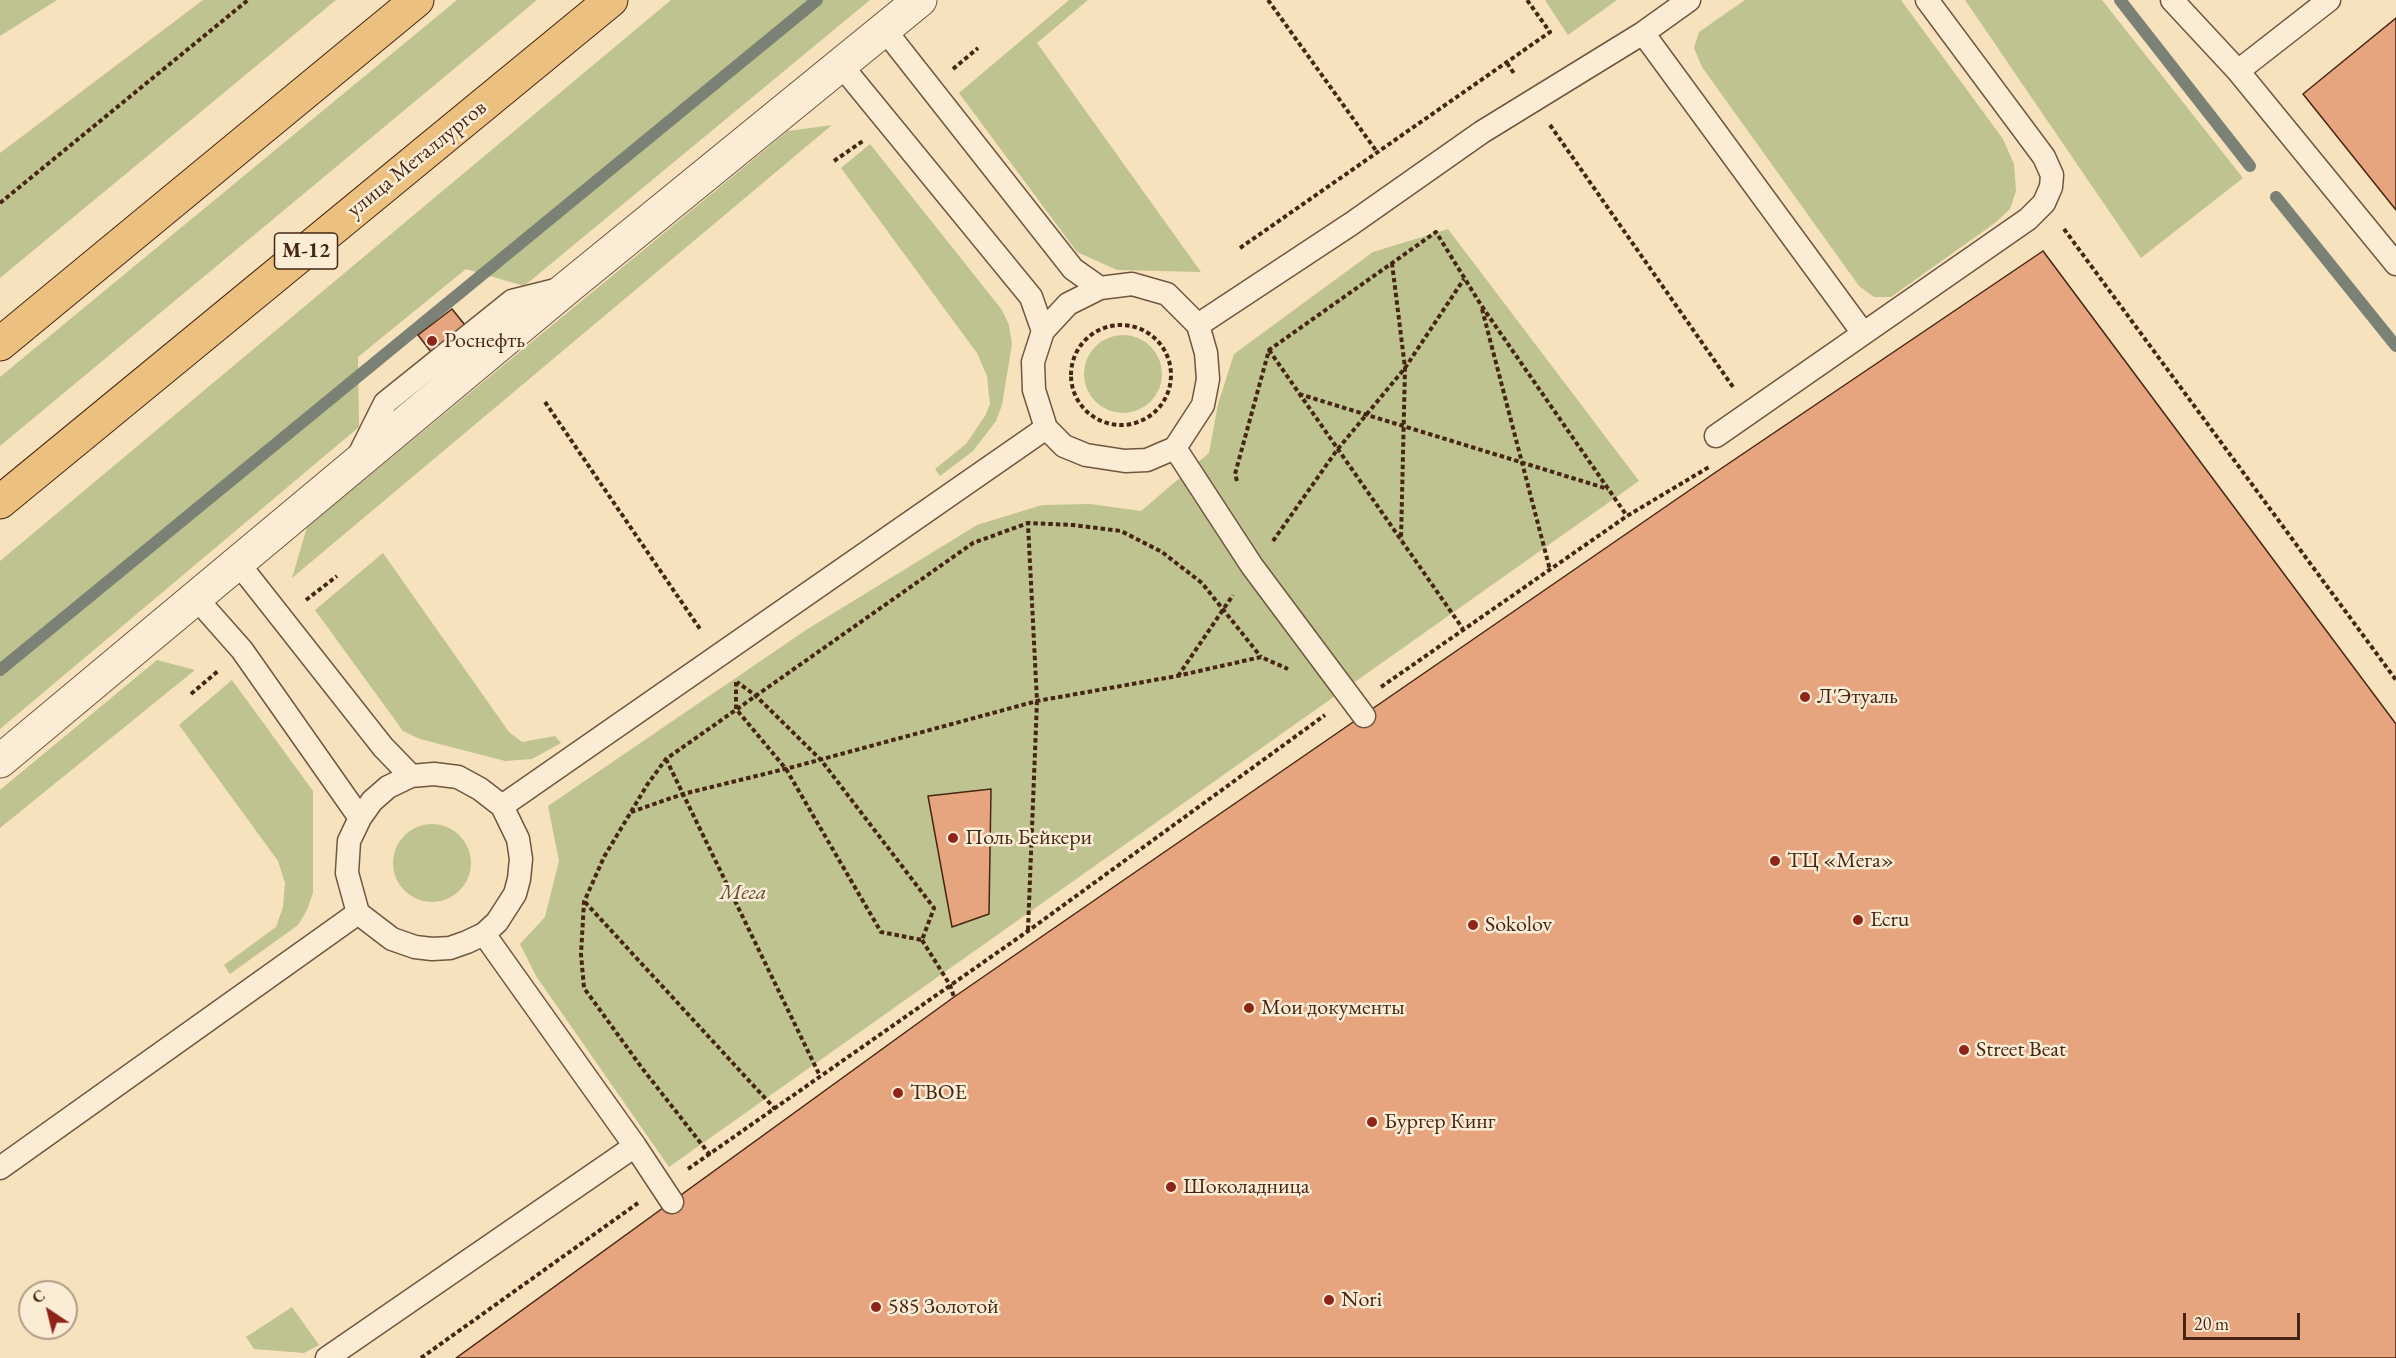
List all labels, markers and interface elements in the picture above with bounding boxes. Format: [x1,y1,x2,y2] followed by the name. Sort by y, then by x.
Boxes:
[342,95,492,223] street label: улица Металлургов
[274,233,338,269] road number: М-12
[444,328,525,354] place label: Роснефть
[425,334,439,348] marker: Роснефть
[1817,684,1898,710] place label: Л'Этуаль
[1798,690,1812,704] marker: Л'Этуаль
[965,825,1092,851] place label: Поль Бейкери
[946,831,960,845] marker: Поль Бейкери
[1787,848,1894,874] place label: ТЦ «Мега»
[1768,854,1782,868] marker: ТЦ «Мега»
[719,880,767,906] park label: Мега
[1870,907,1909,933] place label: Ecru
[1485,912,1552,938] place label: Sokolov
[1851,913,1865,927] marker: Ecru
[1466,918,1480,932] marker: Sokolov
[1261,995,1405,1021] place label: Мои документы
[1242,1001,1256,1015] marker: Мои документы
[1976,1037,2066,1063] place label: Street Beat
[1957,1043,1971,1057] marker: Street Beat
[910,1080,967,1106] place label: ТВОЕ
[891,1086,905,1100] marker: ТВОЕ
[1384,1109,1496,1135] place label: Бургер Кинг
[1365,1115,1379,1129] marker: Бургер Кинг
[1183,1174,1310,1200] place label: Шоколадница
[1164,1180,1178,1194] marker: Шоколадница
[18,1280,78,1340] north arrow
[28,1285,49,1308] text: С
[1341,1287,1382,1313] place label: Nori
[1322,1293,1336,1307] marker: Nori
[888,1294,999,1320] place label: 585 Золотой
[869,1300,883,1314] marker: 585 Золотой
[2186,1301,2303,1339] scale bar
[2194,1312,2229,1335] text: 20 m

